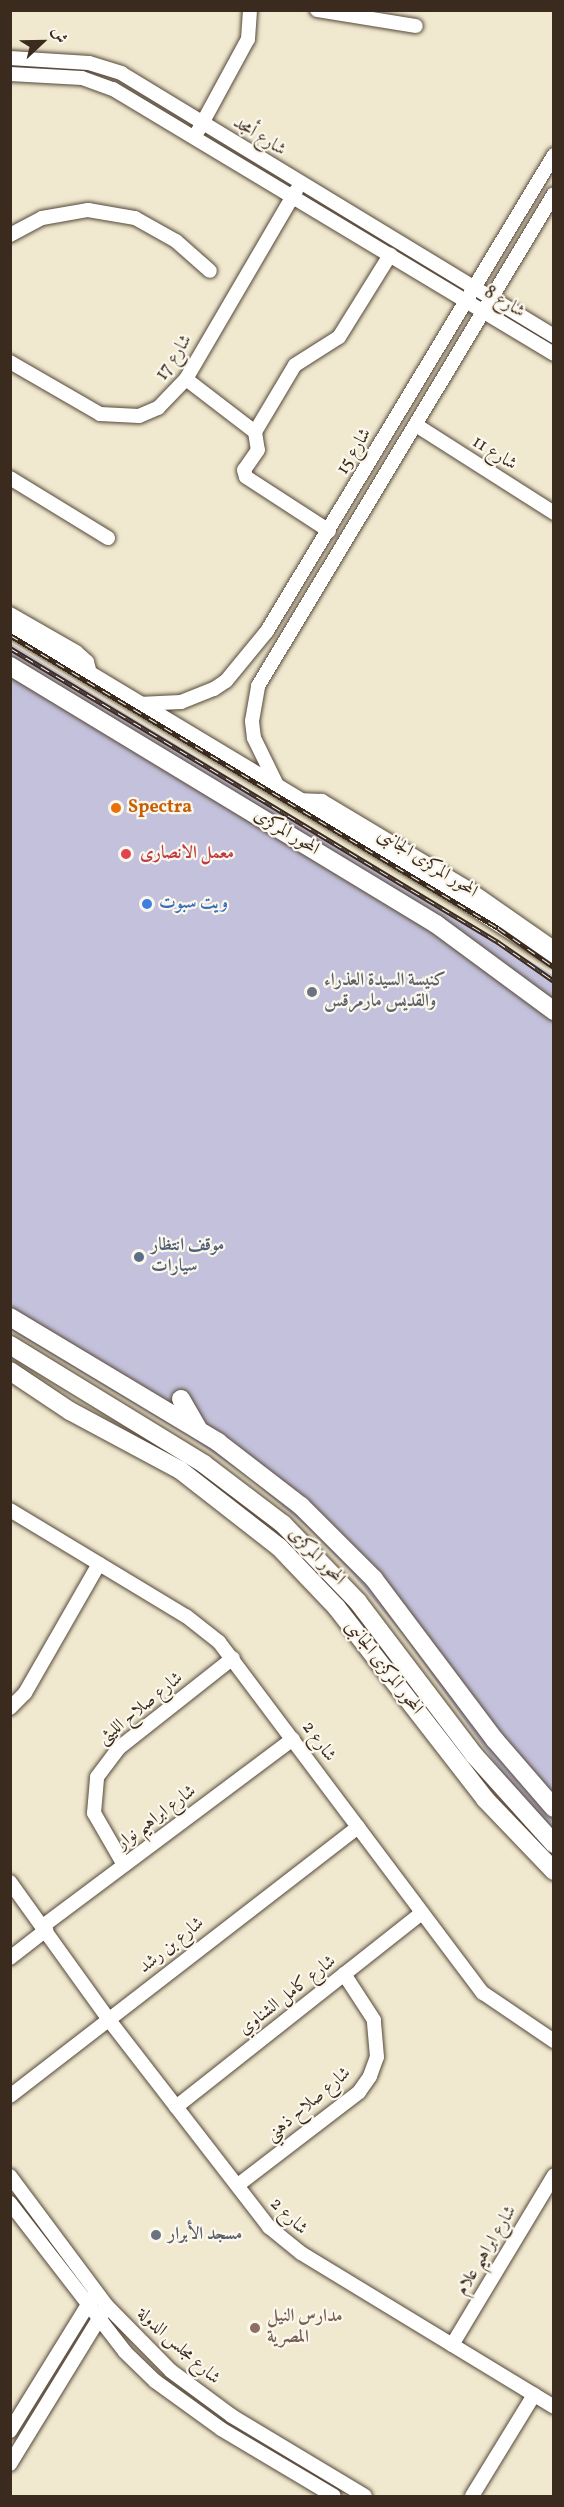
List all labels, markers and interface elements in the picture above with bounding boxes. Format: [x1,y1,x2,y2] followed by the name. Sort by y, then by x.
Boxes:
[12,12,72,72] north arrow
[46,24,72,47] text: ش
[229,112,289,162] street label: شارع أمجد
[480,282,528,324] street label: شارع 8
[152,331,198,385] street label: شارع 17
[333,425,377,479] street label: شارع 15
[468,432,520,476] street label: شارع 11
[128,797,192,819] place label: Spectra
[109,801,123,815] marker: Spectra
[249,805,323,861] street label: المحور المركزى
[373,825,481,903] street label: المحور المركزى الجانبى
[140,843,234,865] place label: معمل الانصارى
[117,845,135,863] marker: معمل الانصارى
[159,893,228,915] place label: ويت سبوت
[140,897,154,911] marker: ويت سبوت
[324,971,446,1014] place label: كنيسة السيدة العذراء والقديس مارمرقس
[305,985,319,999] marker: كنيسة السيدة العذراء والقديس مارمرقس
[151,1236,224,1278] place label: موقف انتظار سيارات
[132,1250,146,1264] marker: موقف انتظار سيارات
[283,1523,349,1591] street label: المحور المركزى
[339,1617,427,1719] street label: المحور المركزى الجانبى
[94,1668,188,1750] street label: شارع صلاح الليثى
[296,1718,340,1766] street label: شارع 2
[113,1781,201,1855] street label: شارع ابراهيم نوار
[135,1913,209,1979] street label: شارع بن رشد
[235,1951,341,2041] street label: شارع كامل الشناوي
[262,2063,356,2147] street label: شارع صلاح ذهني
[264,2194,312,2240] street label: شارع 2
[452,2202,522,2300] street label: شارع ابراهيم علام
[168,2224,242,2246] place label: مسجد الأبرار
[149,2228,163,2242] marker: مسجد الأبرار
[132,2304,224,2390] street label: شارع مجلس الدولة
[267,2307,342,2350] place label: مدارس النيل المصرية
[248,2321,262,2335] marker: مدارس النيل المصرية

